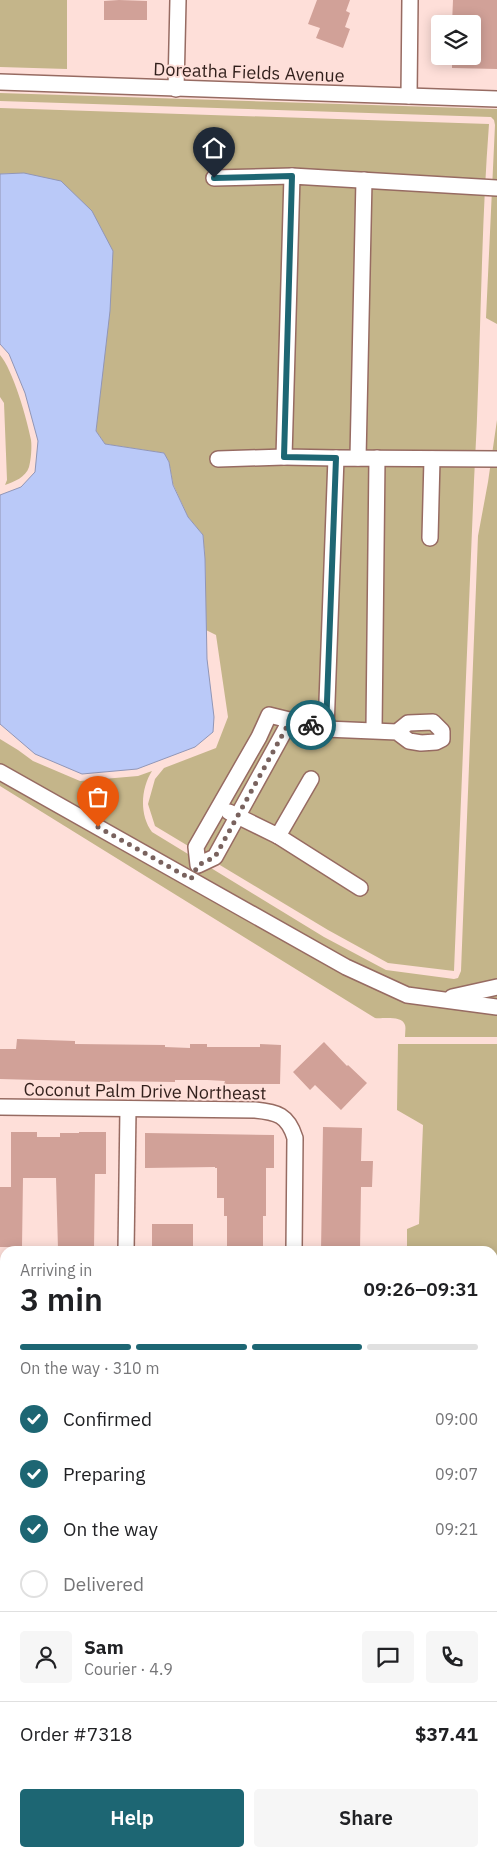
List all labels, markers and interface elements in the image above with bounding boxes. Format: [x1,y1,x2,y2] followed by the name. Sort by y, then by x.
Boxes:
[431,15,481,65] map controls
[431,15,481,65] button: layers
[153,57,345,87] street label: Doreatha Fields Avenue
[193,127,235,178] pin
[200,134,228,162] icon: home
[286,700,336,750] courier
[297,711,325,739] icon: bike
[77,776,119,827] pin
[84,783,112,811] icon: bag
[23,1077,267,1105] street label: Coconut Palm Drive Northeast
[20,1260,92,1280] text: Arriving in
[364,1277,478,1301] text: 09:26–09:31
[20,1278,103,1320] text: 3 min
[20,1358,159,1378] text: On the way · 310 m
[20,1405,48,1433] icon: check
[63,1407,152,1431] text: Confirmed
[435,1409,478,1429] text: 09:00
[20,1460,48,1488] icon: check
[63,1462,145,1486] text: Preparing
[435,1464,478,1484] text: 09:07
[20,1515,48,1543] icon: check
[63,1517,158,1541] text: On the way
[435,1519,478,1539] text: 09:21
[63,1572,144,1596] text: Delivered
[20,1631,72,1683] button: person
[362,1631,414,1683] button: chat
[426,1631,478,1683] button: phone
[84,1635,124,1659] text: Sam
[84,1659,173,1679] text: Courier · 4.9
[20,1722,132,1746] text: Order #7318
[415,1722,478,1746] text: $37.41
[20,1789,244,1847] button: Help
[254,1789,478,1847] button: Share

